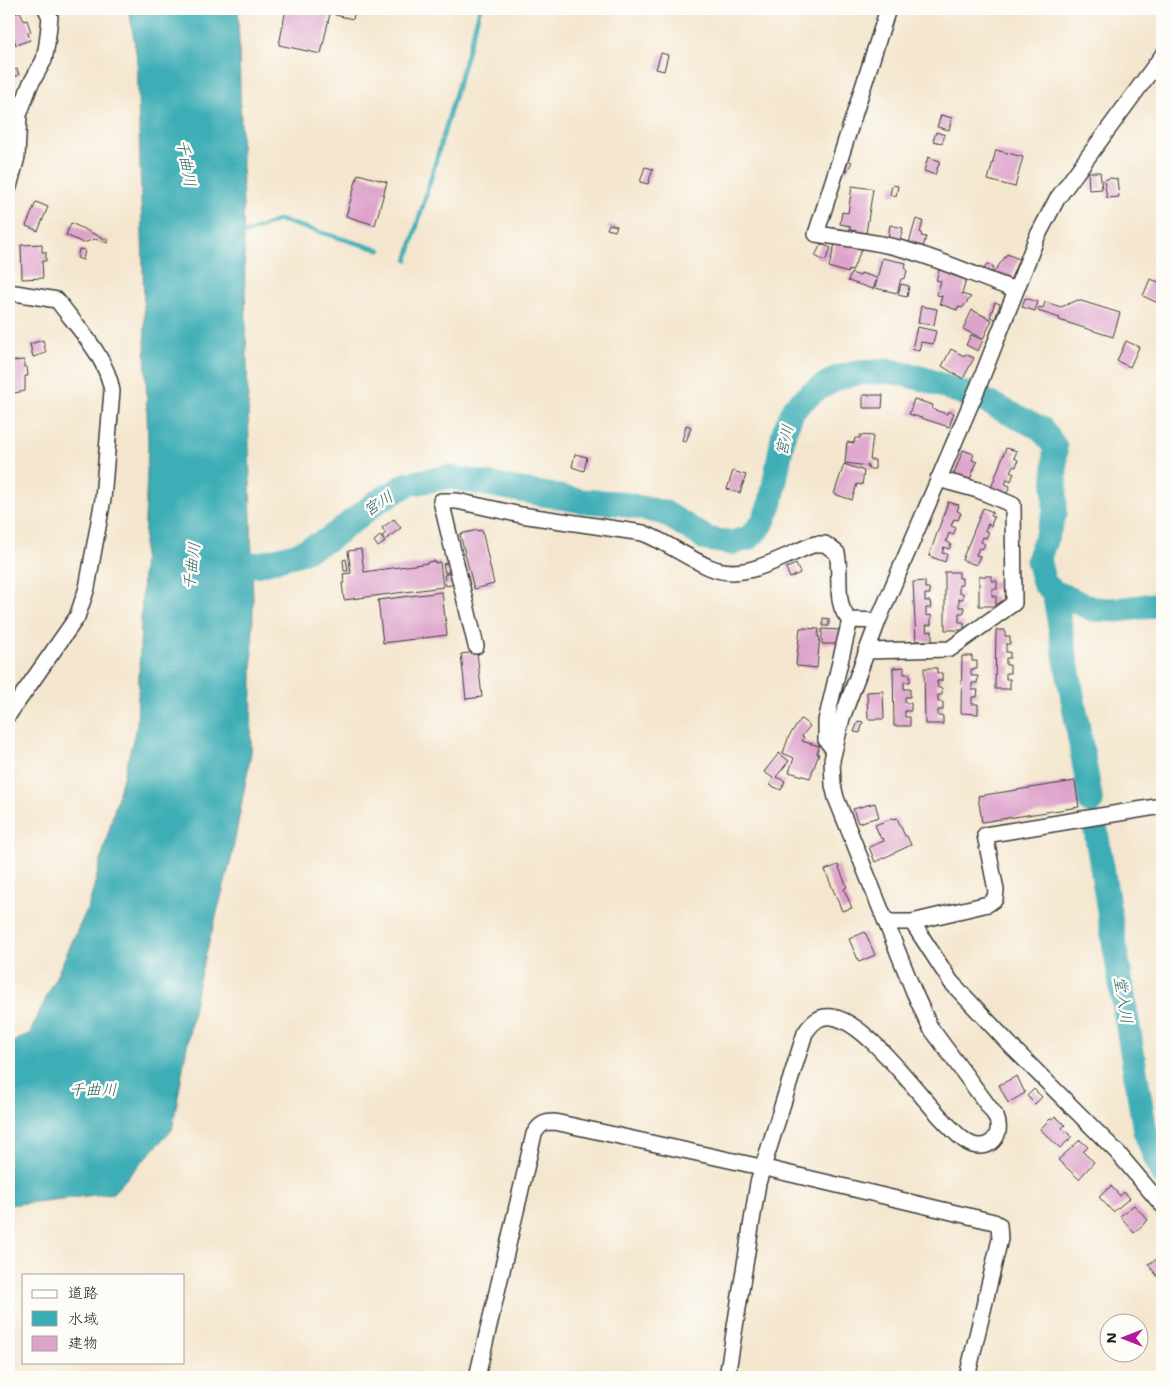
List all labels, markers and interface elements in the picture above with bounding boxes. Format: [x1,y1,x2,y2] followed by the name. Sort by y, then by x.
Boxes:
[172,138,201,189] water label: 千曲川
[770,422,799,458] water label: 宮川
[359,486,397,521] water label: 宮川
[178,541,205,591] water label: 千曲川
[1109,975,1138,1025] water label: 堂入川
[69,1079,117,1100] water label: 千曲川
[22,1274,185,1364] legend
[68,1283,98,1303] text: 道路
[68,1309,98,1329] text: 水域
[1098,1314,1148,1364] north arrow
[1102,1332,1120,1344] text: N
[68,1333,98,1353] text: 建物

